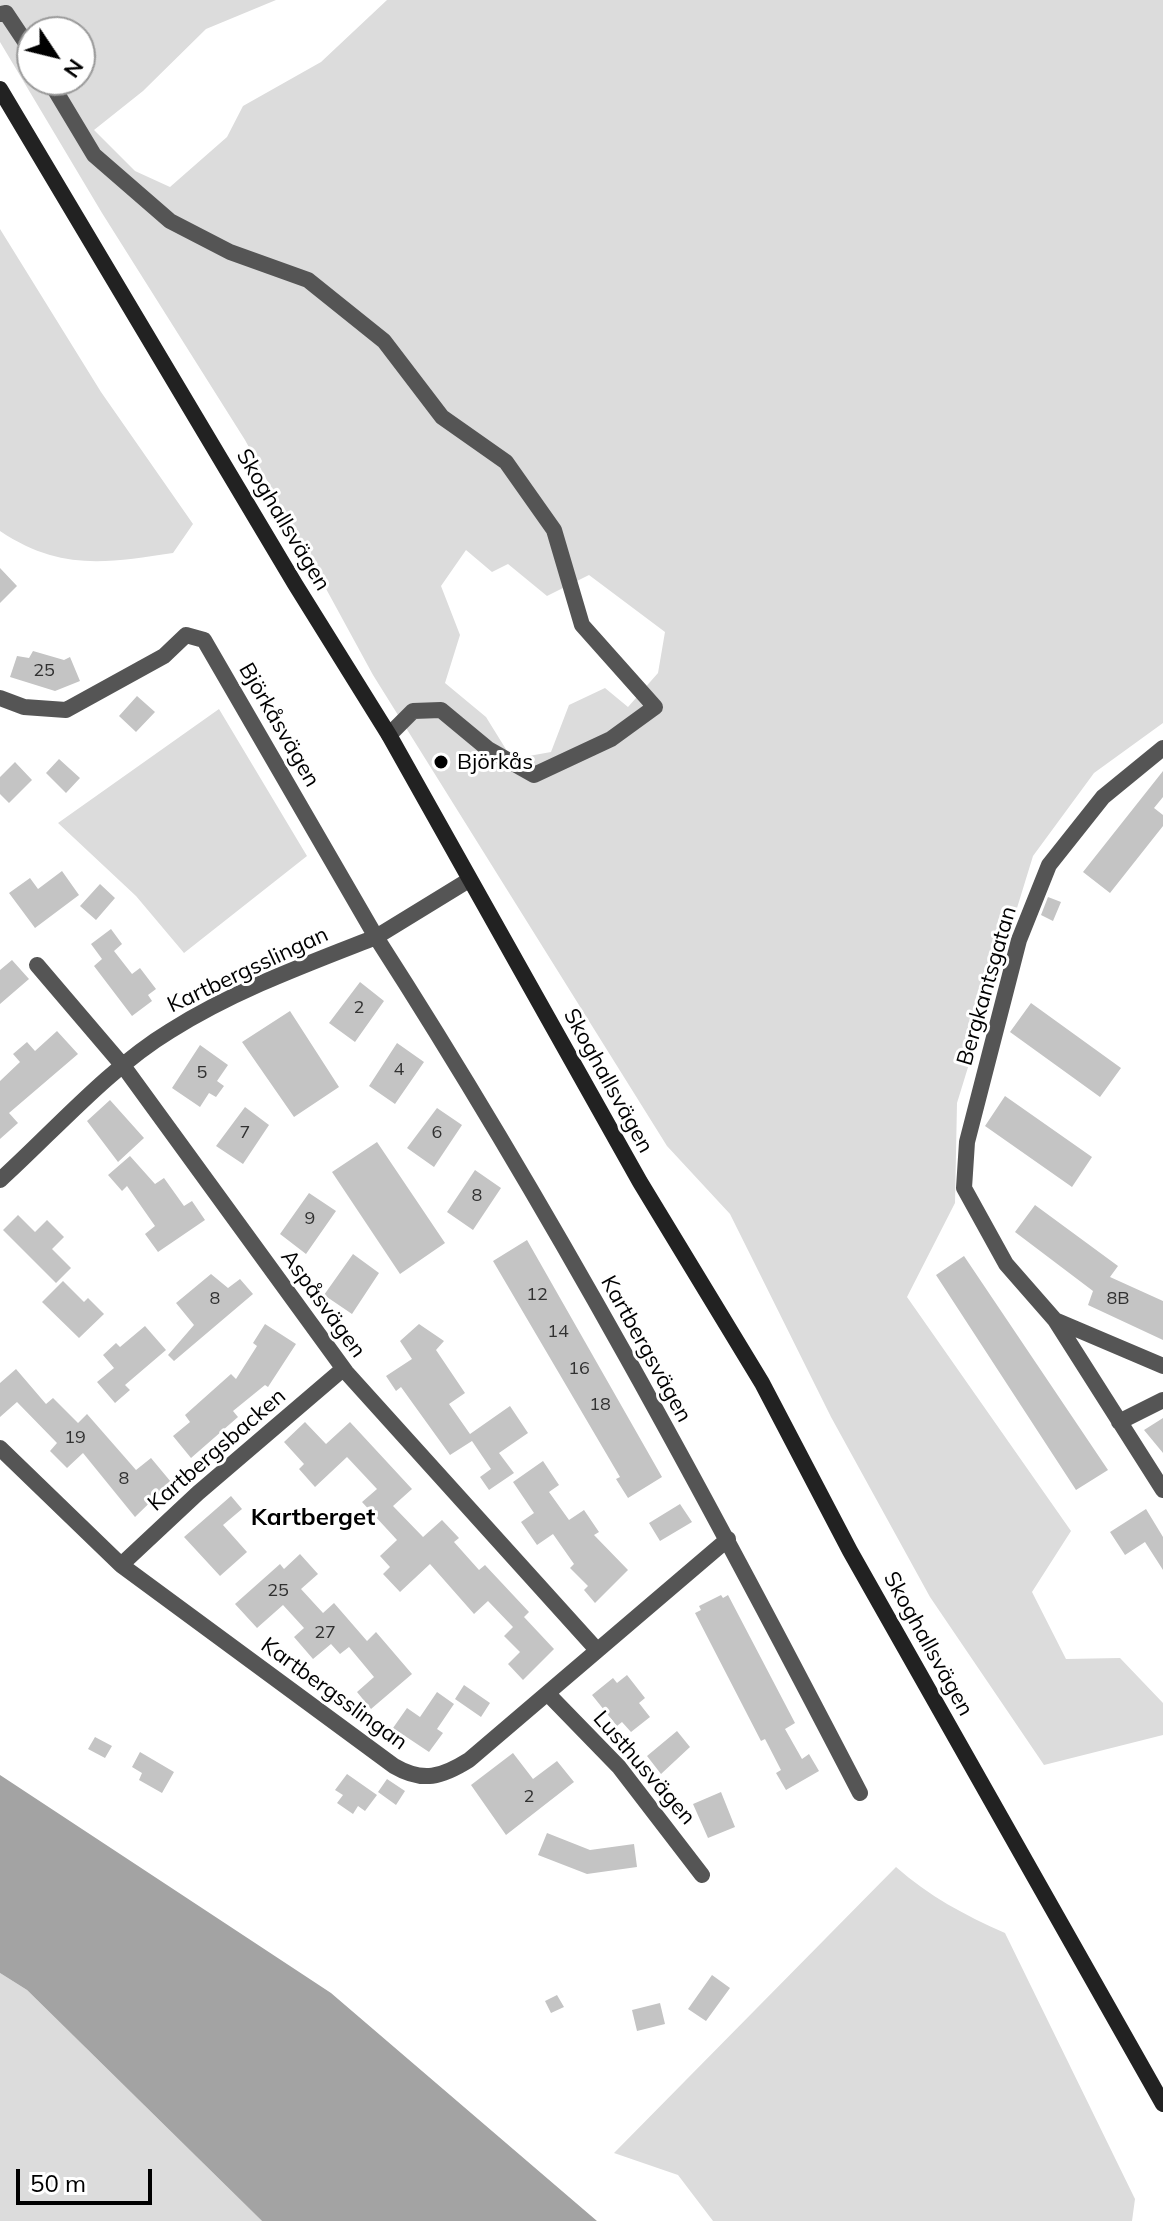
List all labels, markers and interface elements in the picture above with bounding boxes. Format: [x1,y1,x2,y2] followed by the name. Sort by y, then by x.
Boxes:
[16,16,96,96] north arrow
[58,54,90,83] text: N
[230,444,336,596] street label: Skoghallsvägen
[233,658,325,792] street label: Björkåsvägen
[33,660,55,682] house number: 25
[457,749,533,775] place label: Björkås
[432,753,450,771] marker: Björkås
[952,903,1022,1069] street label: Bergkantsgatan
[163,921,333,1019] street label: Kartbergsslingan
[354,997,364,1019] house number: 2
[557,1004,659,1158] street label: Skoghallsvägen
[394,1059,404,1081] house number: 4
[197,1062,207,1084] house number: 5
[240,1122,250,1144] house number: 7
[432,1122,442,1144] house number: 6
[472,1185,482,1207] house number: 8
[305,1208,315,1230] house number: 9
[275,1245,371,1363] street label: Aspåsvägen
[595,1271,697,1427] street label: Kartbergsvägen
[526,1284,548,1306] house number: 12
[210,1288,220,1310] house number: 8
[1106,1288,1130,1310] house number: 8B
[547,1321,569,1343] house number: 14
[568,1358,590,1380] house number: 16
[143,1383,291,1517] street label: Kartbergsbacken
[589,1394,611,1416] house number: 18
[64,1427,86,1449] house number: 19
[119,1468,129,1490] house number: 8
[251,1504,375,1532] district label: Kartberget
[877,1567,979,1721] street label: Skoghallsvägen
[267,1580,289,1602] house number: 25
[314,1622,336,1644] house number: 27
[256,1632,412,1756] street label: Kartbergsslingan
[587,1706,701,1830] street label: Lusthusvägen
[524,1786,534,1808] house number: 2
[20,2153,156,2203] scale bar
[30,2168,86,2198] text: 50 m

